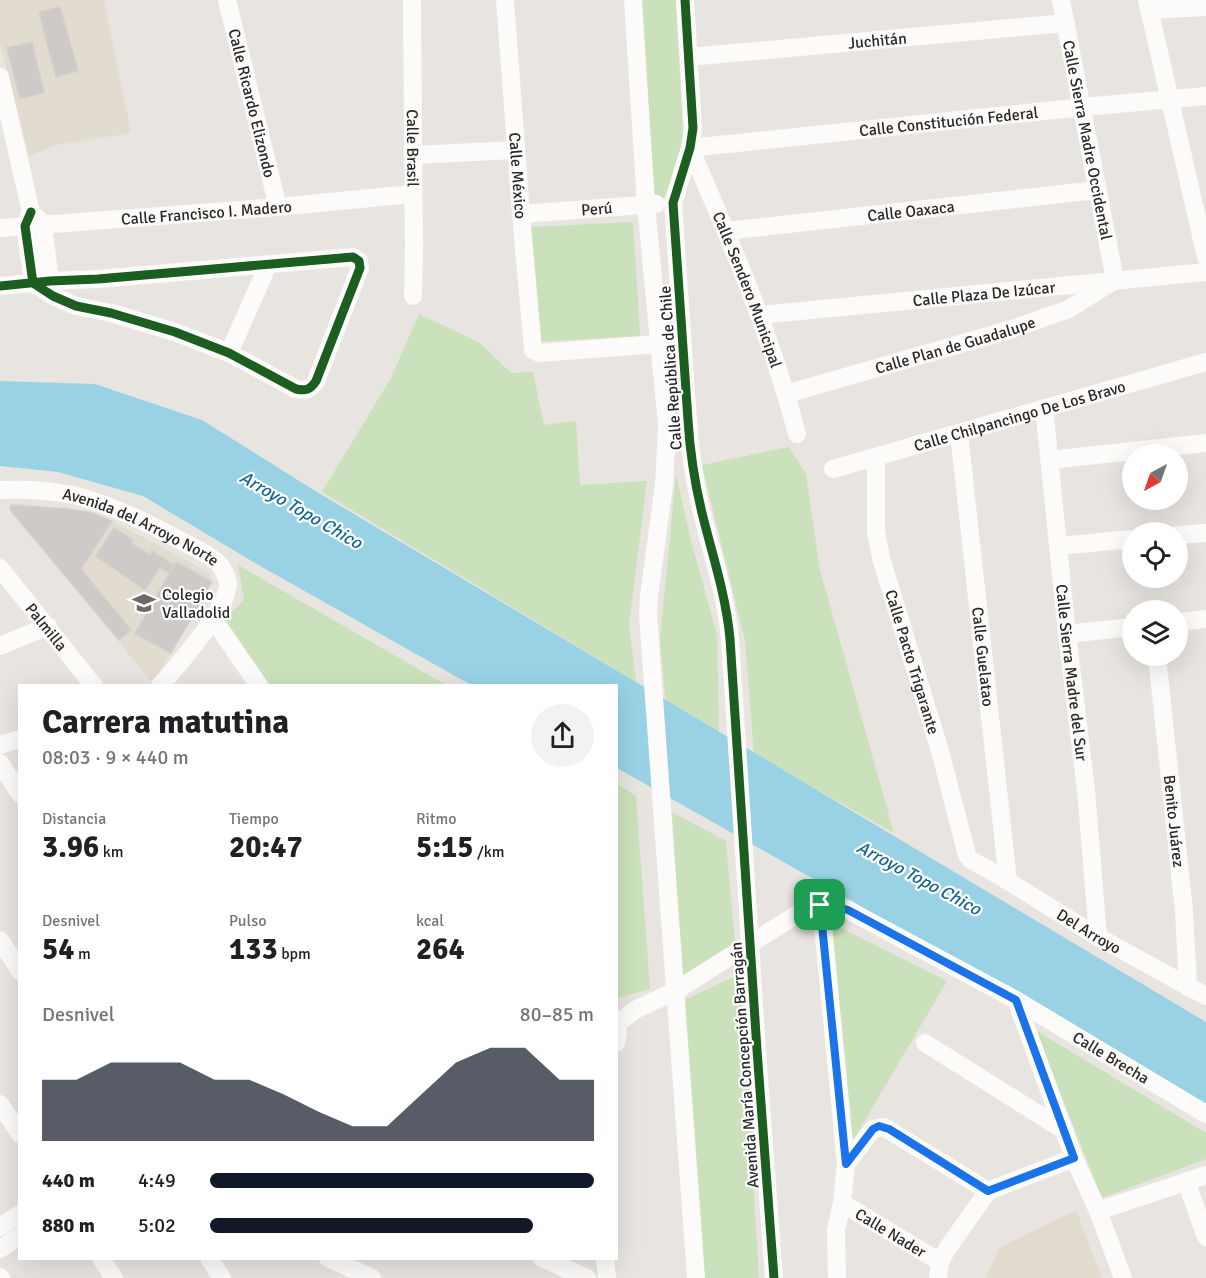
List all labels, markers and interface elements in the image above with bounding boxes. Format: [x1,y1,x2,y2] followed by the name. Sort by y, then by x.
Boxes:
[223,27,279,180] street label: Calle Ricardo Elizondo
[847,28,908,54] street label: Juchitán
[1058,39,1116,242] street label: Calle Sierra Madre Occidental
[858,103,1040,141] street label: Calle Constitución Federal
[402,109,422,187] street label: Calle Brasil
[504,132,530,220] street label: Calle México
[120,197,293,230] street label: Calle Francisco I. Madero
[866,197,956,226] street label: Calle Oaxaca
[581,198,613,221] street label: Perú
[708,209,786,371] street label: Calle Sendero Municipal
[912,278,1056,311] street label: Calle Plaza De Izúcar
[655,285,687,451] street label: Calle República de Chile
[873,313,1038,379] street label: Calle Plan de Guadalupe
[912,377,1128,456] street label: Calle Chilpancingo De Los Bravo
[1122,444,1188,510] north arrow
[1122,444,1188,666] map controls
[236,466,367,555] water label: Arroyo Topo Chico
[61,484,223,571] street label: Avenida del Arroyo Norte
[1122,522,1188,588] button: locate
[1051,583,1091,762] street label: Calle Sierra Madre del Sur
[162,585,230,623] place label: Colegio Valladolid
[880,587,943,737] street label: Calle Pacto Trigarante
[131,590,157,616] school or university icon: Colegio Valladolid
[21,599,71,655] street label: Palmilla
[1122,600,1188,666] button: layers
[967,606,998,708] street label: Calle Guelatao
[42,702,289,743] text: Carrera matutina
[531,704,594,767] button: share
[42,745,189,770] text: 08:03 · 9 × 440 m
[1159,774,1188,868] street label: Benito Juárez
[42,809,106,829] text: Distancia
[229,809,279,829] text: Tiempo
[416,809,457,829] text: Ritmo
[42,829,99,866] text: 3.96
[229,829,303,866] text: 20:47
[416,829,473,866] text: 5:15
[853,836,986,921] water label: Arroyo Topo Chico
[99,842,124,862] text: km
[473,842,505,862] text: /km
[794,879,845,930] pin
[803,888,836,921] icon: arrive
[1053,905,1124,959] street label: Del Arroyo
[42,911,100,931] text: Desnivel
[229,911,267,931] text: Pulso
[416,911,444,931] text: kcal
[42,931,74,968] text: 54
[229,931,278,968] text: 133
[416,931,465,968] text: 264
[726,941,764,1189] street label: Avenida María Concepción Barragán
[74,944,91,964] text: m
[278,944,311,964] text: bpm
[42,1002,115,1027] text: Desnivel
[520,1002,594,1027] text: 80–85 m
[1069,1027,1153,1089] street label: Calle Brecha
[42,1168,95,1193] text: 440 m
[138,1168,176,1193] text: 4:49
[851,1204,930,1262] street label: Calle Nader
[42,1213,95,1238] text: 880 m
[138,1213,176,1238] text: 5:02

